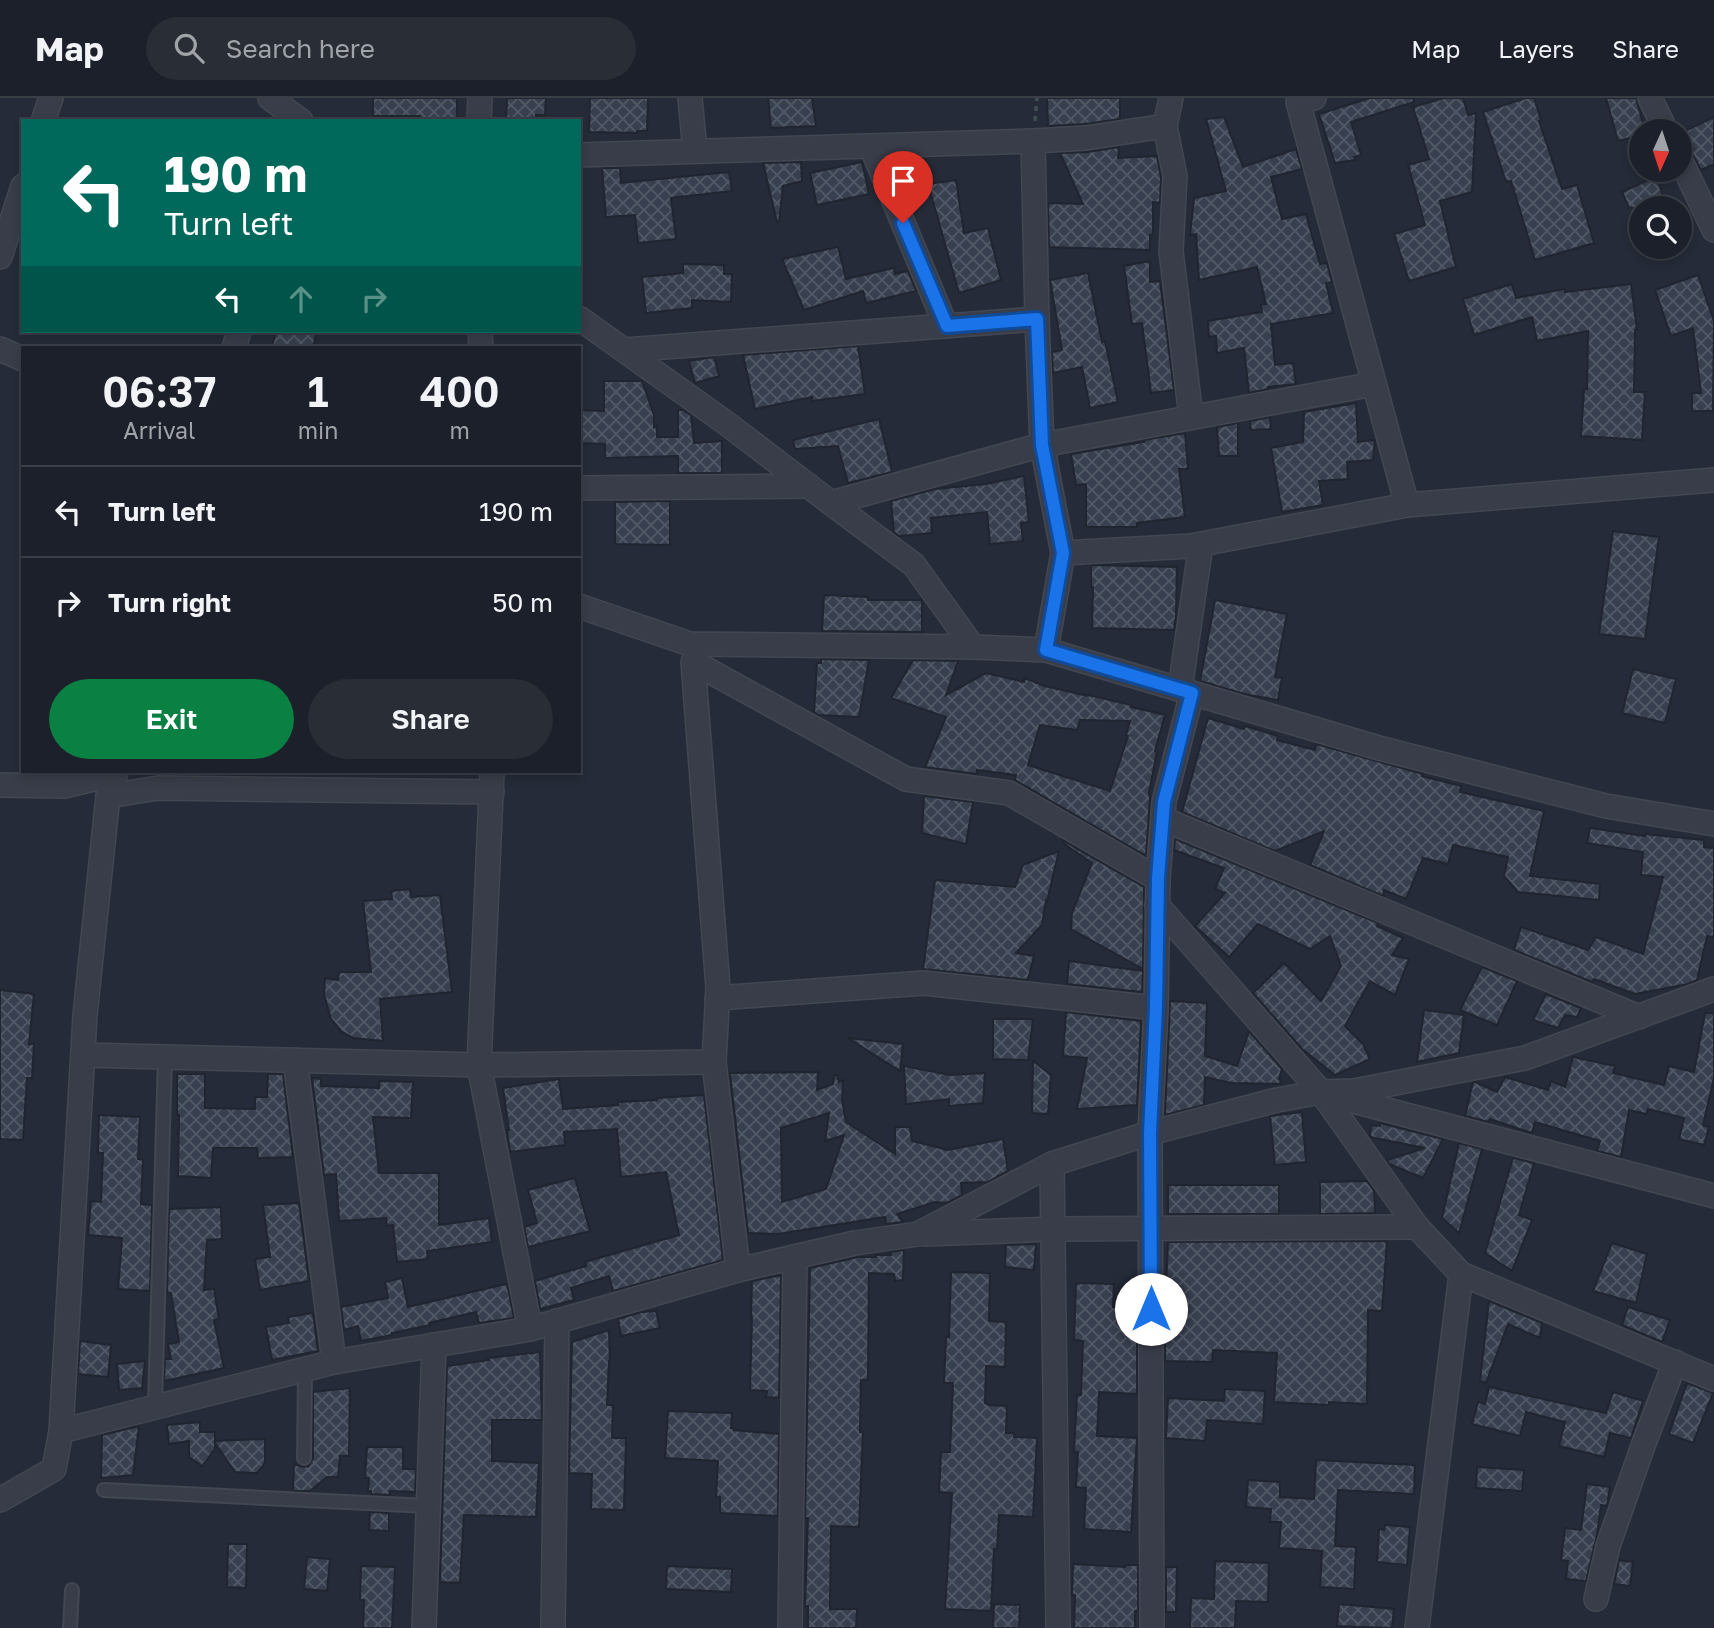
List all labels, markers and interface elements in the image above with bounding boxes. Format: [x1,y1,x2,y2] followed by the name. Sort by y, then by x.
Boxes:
[146,17,636,80] search box
[35,29,104,68] text: Map
[170,29,208,67] icon: search
[226,33,375,64] text: Search here
[1411,34,1460,63] text: Map
[1498,34,1574,63] text: Layers
[1612,34,1679,63] text: Share
[1629,119,1692,182] north arrow
[1629,119,1692,259] map controls
[164,144,307,203] text: 190 m
[49,147,140,238] icon: left
[873,151,933,223] pin
[884,162,922,200] icon: arrive
[1629,196,1692,259] button: search
[164,204,293,242] text: Turn left
[209,280,247,318] icon: left
[282,280,320,318] icon: ahead
[355,280,393,318] icon: right
[102,366,216,416] text: 06:37
[307,366,329,416] text: 1
[420,366,500,416] text: 400
[123,416,195,444] text: Arrival
[298,416,338,444] text: min
[449,416,470,444] text: m
[49,493,87,531] icon: left
[108,496,216,527] text: Turn left
[479,496,553,527] text: 190 m
[49,584,87,622] icon: right
[108,587,231,618] text: Turn right
[492,587,553,618] text: 50 m
[49,679,294,759] button: Exit
[308,679,553,759] button: Share
[1114,1272,1188,1346] position arrow

